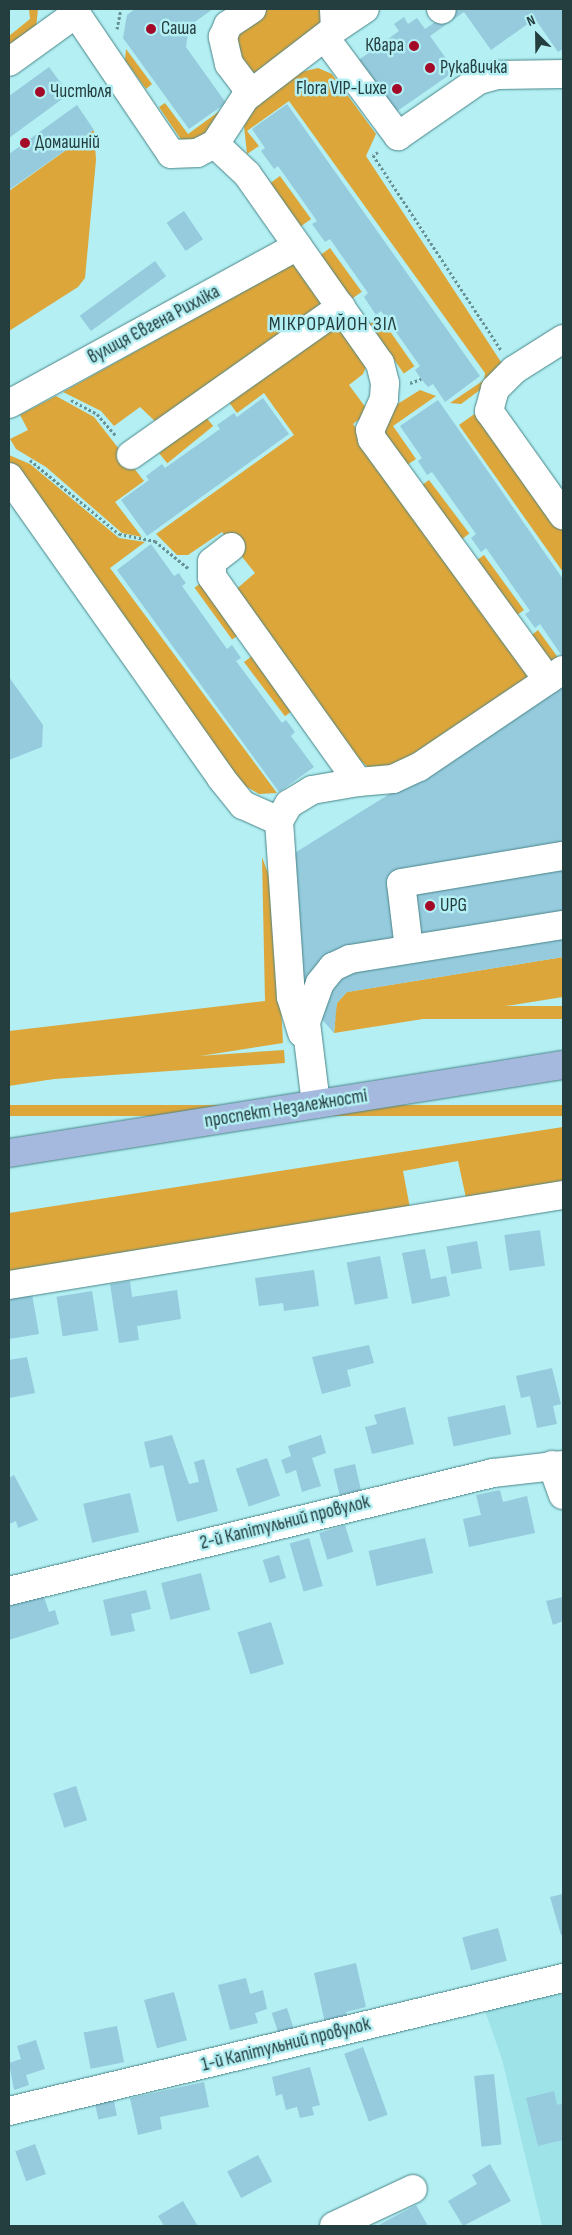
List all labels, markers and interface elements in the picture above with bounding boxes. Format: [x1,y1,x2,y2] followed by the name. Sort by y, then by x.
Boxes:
[512,10,562,60] north arrow
[524,11,538,30] text: N
[161,18,197,40] place label: Саша
[145,23,157,35] marker: Саша
[365,35,404,57] place label: Квара
[408,40,420,52] marker: Квара
[440,57,508,79] place label: Рукавичка
[424,62,436,74] marker: Рукавичка
[296,78,387,100] place label: Flora VIP-Luxe
[50,81,112,103] place label: Чистюля
[391,83,403,95] marker: Flora VIP-Luxe
[34,86,46,98] marker: Чистюля
[35,132,100,154] place label: Домашній
[19,137,31,149] marker: Домашній
[84,281,224,369] street label: вулиця Євгена Рихліка
[267,312,399,336] district label: МІКРОРАЙОН ЗІЛ
[440,895,467,917] place label: UPG
[424,900,436,912] marker: UPG
[203,1085,369,1133] street label: проспект Незалежності
[198,1491,372,1555] street label: 2-й Капітульний провулок
[199,2013,373,2077] street label: 1-й Капітульний провулок

